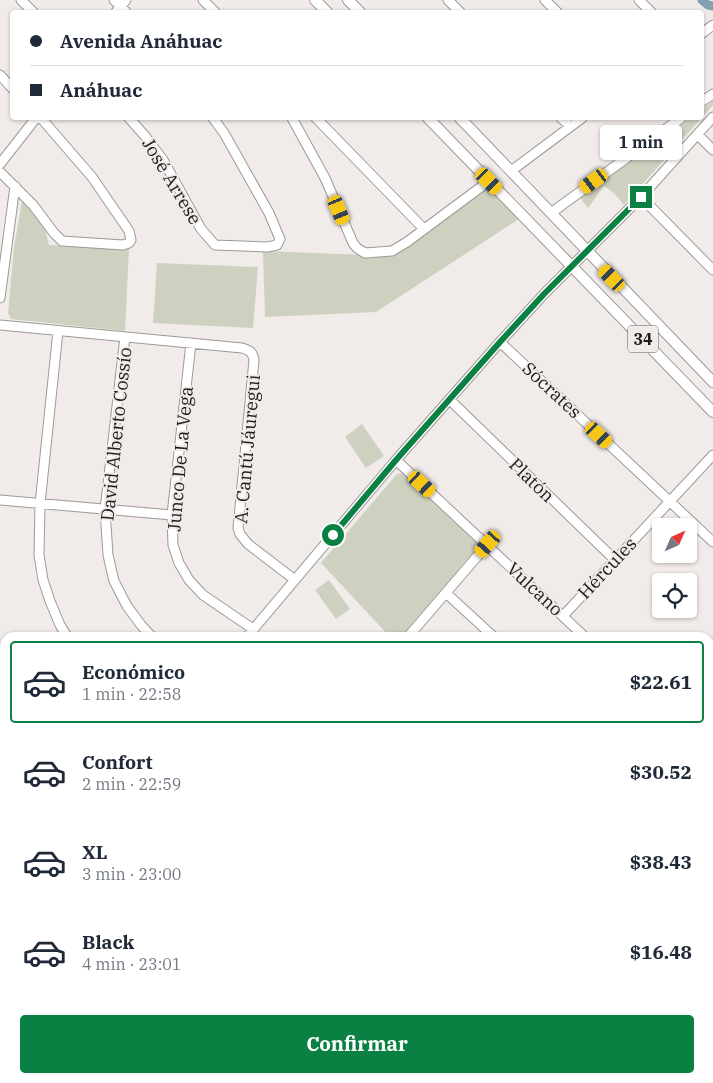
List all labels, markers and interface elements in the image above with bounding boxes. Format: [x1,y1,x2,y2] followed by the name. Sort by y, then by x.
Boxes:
[60,29,223,53] text: Avenida Anáhuac
[60,78,142,102] text: Anáhuac
[600,124,682,160] callout: 1 min
[619,132,663,152] text: 1 min
[137,133,207,229] street label: José Arrese
[473,165,504,197] car
[577,166,610,196] car
[630,186,652,208] route end
[326,193,351,227] car
[596,262,627,294] car
[628,326,658,352] road number: 34
[95,346,137,522] street label: David Alberto Cossío
[518,357,586,423] street label: Sócrates
[229,373,265,524] street label: A. Cantú Jáuregui
[162,385,198,533] street label: Junco De La Vega
[582,419,615,451] car
[504,453,560,507] street label: Platón
[405,468,438,500] car
[652,518,698,562] north arrow
[652,518,697,618] map controls
[322,524,344,546] route start
[472,528,503,560] car
[573,532,641,604] street label: Hércules
[502,557,568,621] street label: Vulcano
[652,573,697,618] button: locate
[22,660,67,705] icon: car
[82,660,185,684] text: Económico
[630,670,692,694] text: $22.61
[82,684,181,704] text: 1 min · 22:58
[22,750,67,795] icon: car
[82,750,153,774] text: Confort
[630,760,692,784] text: $30.52
[82,774,181,794] text: 2 min · 22:59
[22,840,67,885] icon: car
[82,840,108,864] text: XL
[630,850,692,874] text: $38.43
[82,864,181,884] text: 3 min · 23:00
[22,930,67,975] icon: car
[82,930,134,954] text: Black
[630,940,692,964] text: $16.48
[82,954,181,974] text: 4 min · 23:01
[20,1015,694,1073] button: Confirmar

